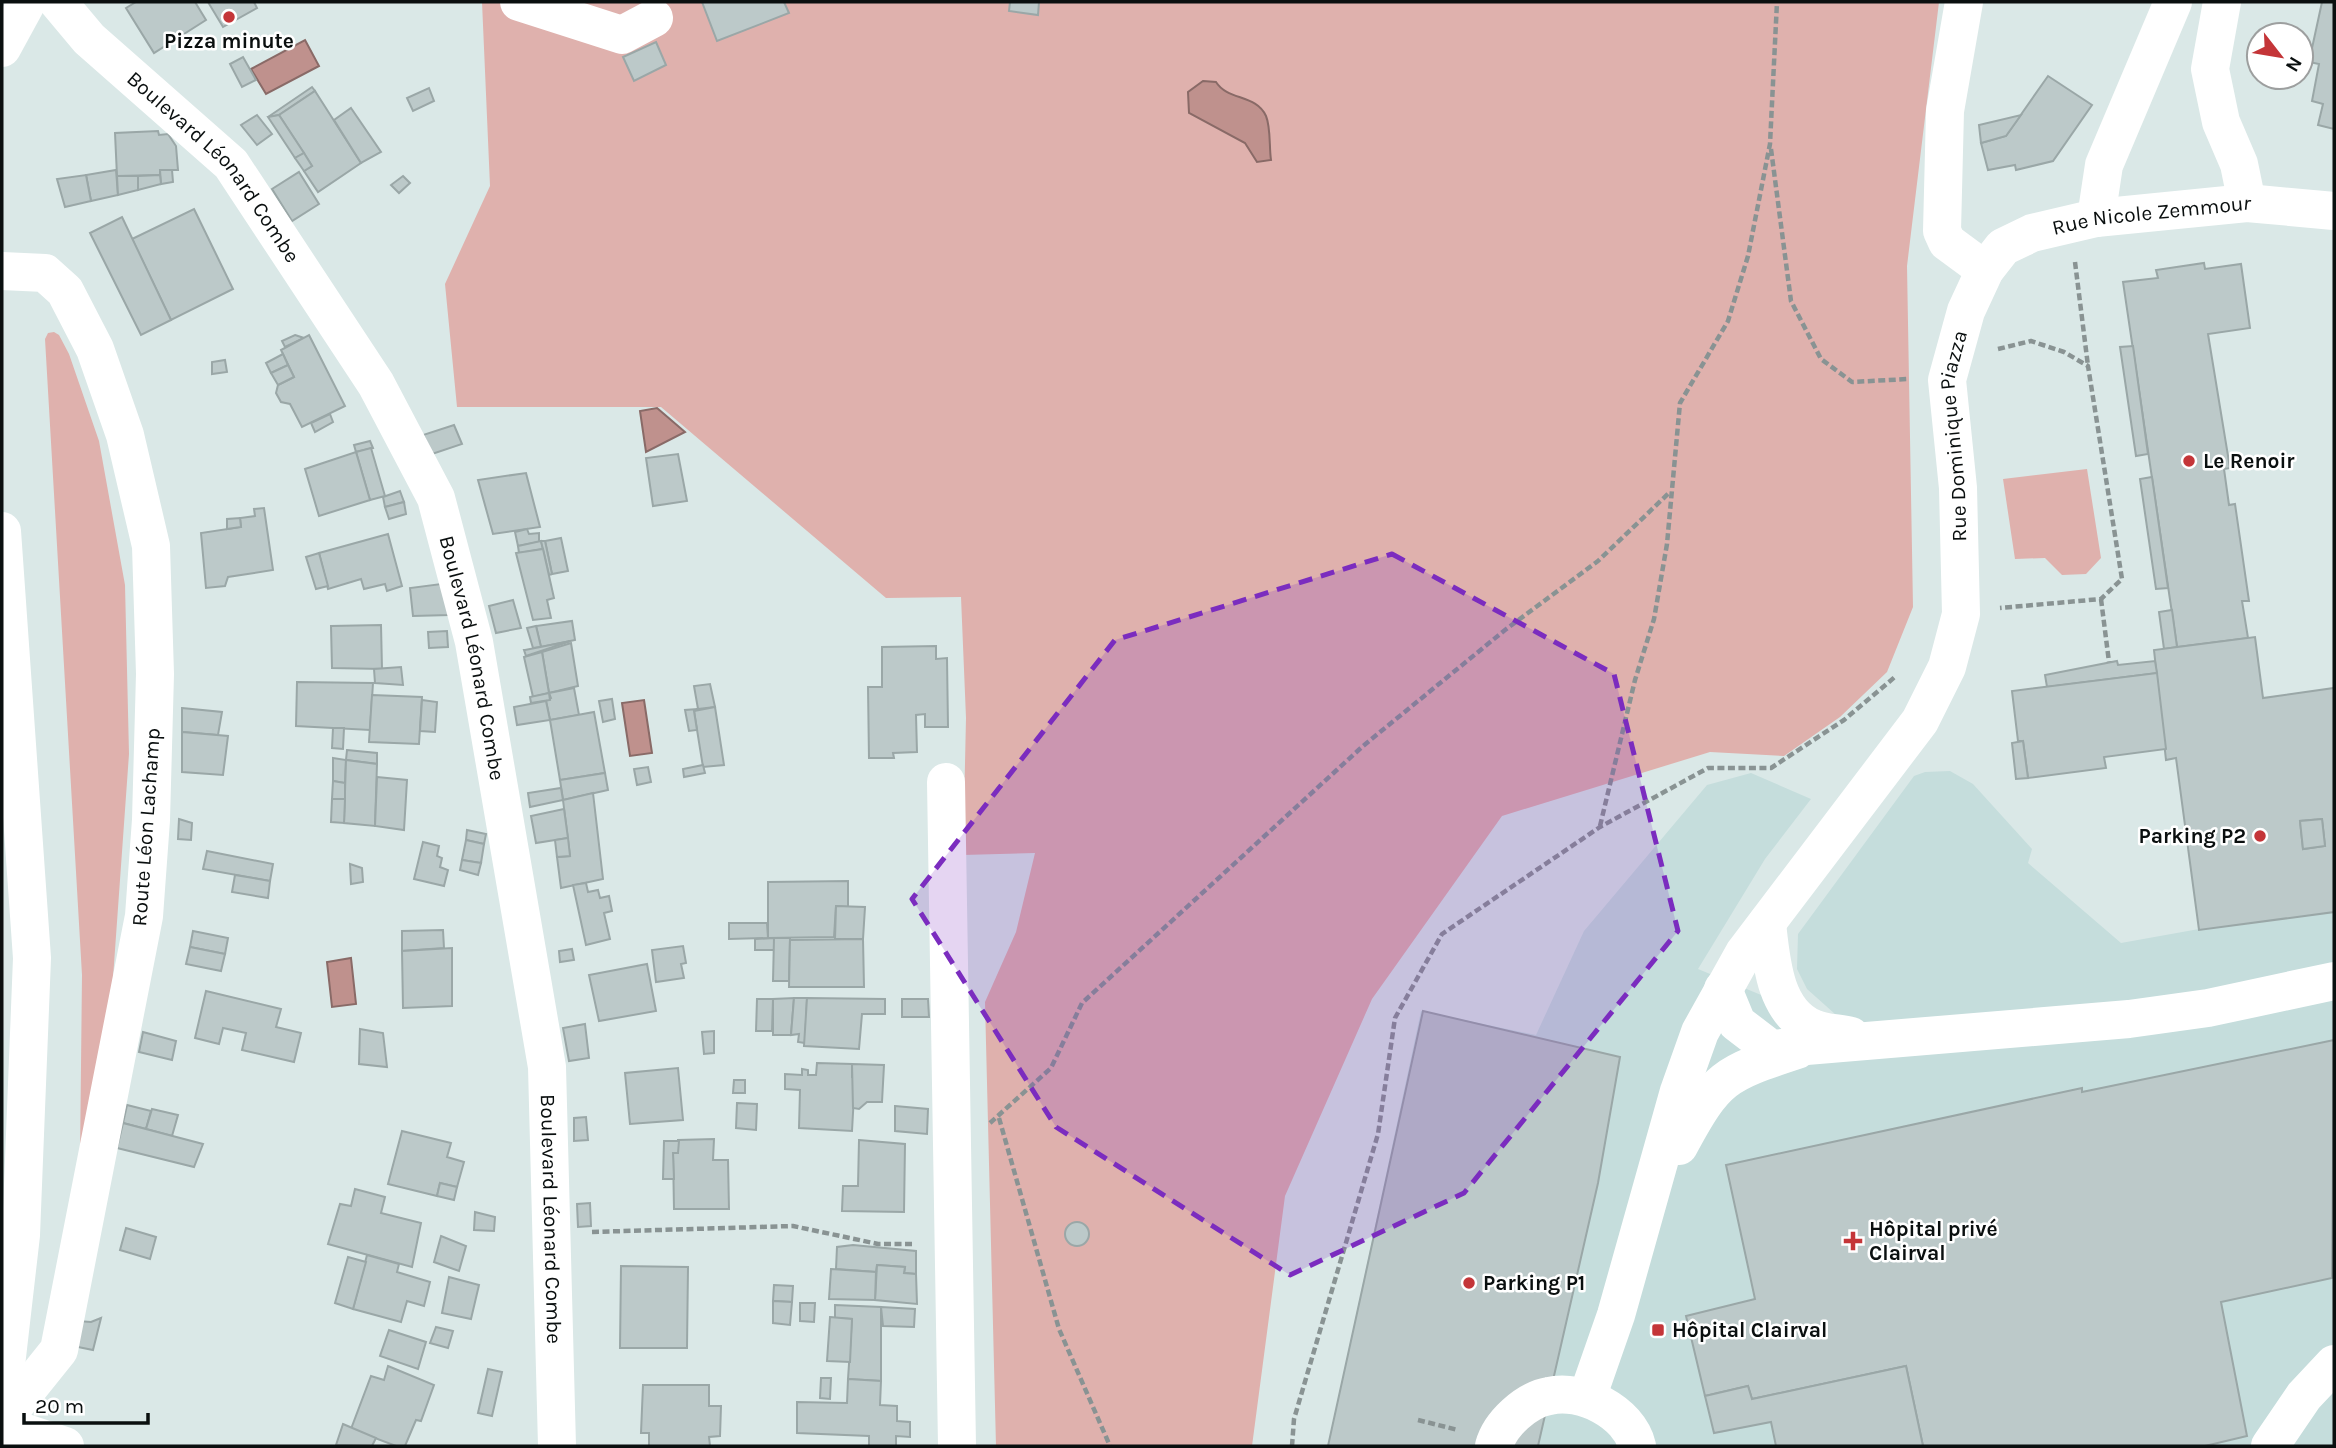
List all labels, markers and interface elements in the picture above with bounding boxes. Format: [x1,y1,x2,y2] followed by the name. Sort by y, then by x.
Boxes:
[221,9,237,25] marker: Pizza minute
[2245,21,2315,91] north arrow
[164,29,294,53] place label: Pizza minute
[2281,53,2307,76] text: N
[122,66,305,267] street label: Boulevard Léonard Combe
[2050,191,2252,240] street label: Rue Nicole Zemmour
[1935,328,1972,542] street label: Rue Dominique Piazza
[2203,449,2295,473] place label: Le Renoir
[2181,453,2197,469] marker: Le Renoir
[434,533,510,782] street label: Boulevard Léonard Combe
[127,727,165,927] street label: Route Léon Lachamp
[2138,824,2246,848] place label: Parking P2
[2252,828,2268,844] marker: Parking P2
[536,1094,566,1344] street label: Boulevard Léonard Combe
[1869,1217,1998,1265] place label: Hôpital privé Clairval
[1843,1231,1863,1251] marker: Hôpital privé Clairval
[1483,1271,1585,1295] place label: Parking P1
[1461,1275,1477,1291] marker: Parking P1
[1672,1318,1827,1342] place label: Hôpital Clairval
[1650,1322,1666,1338] marker: Hôpital Clairval
[24,1382,149,1426] scale bar
[35,1394,84,1418] text: 20 m

